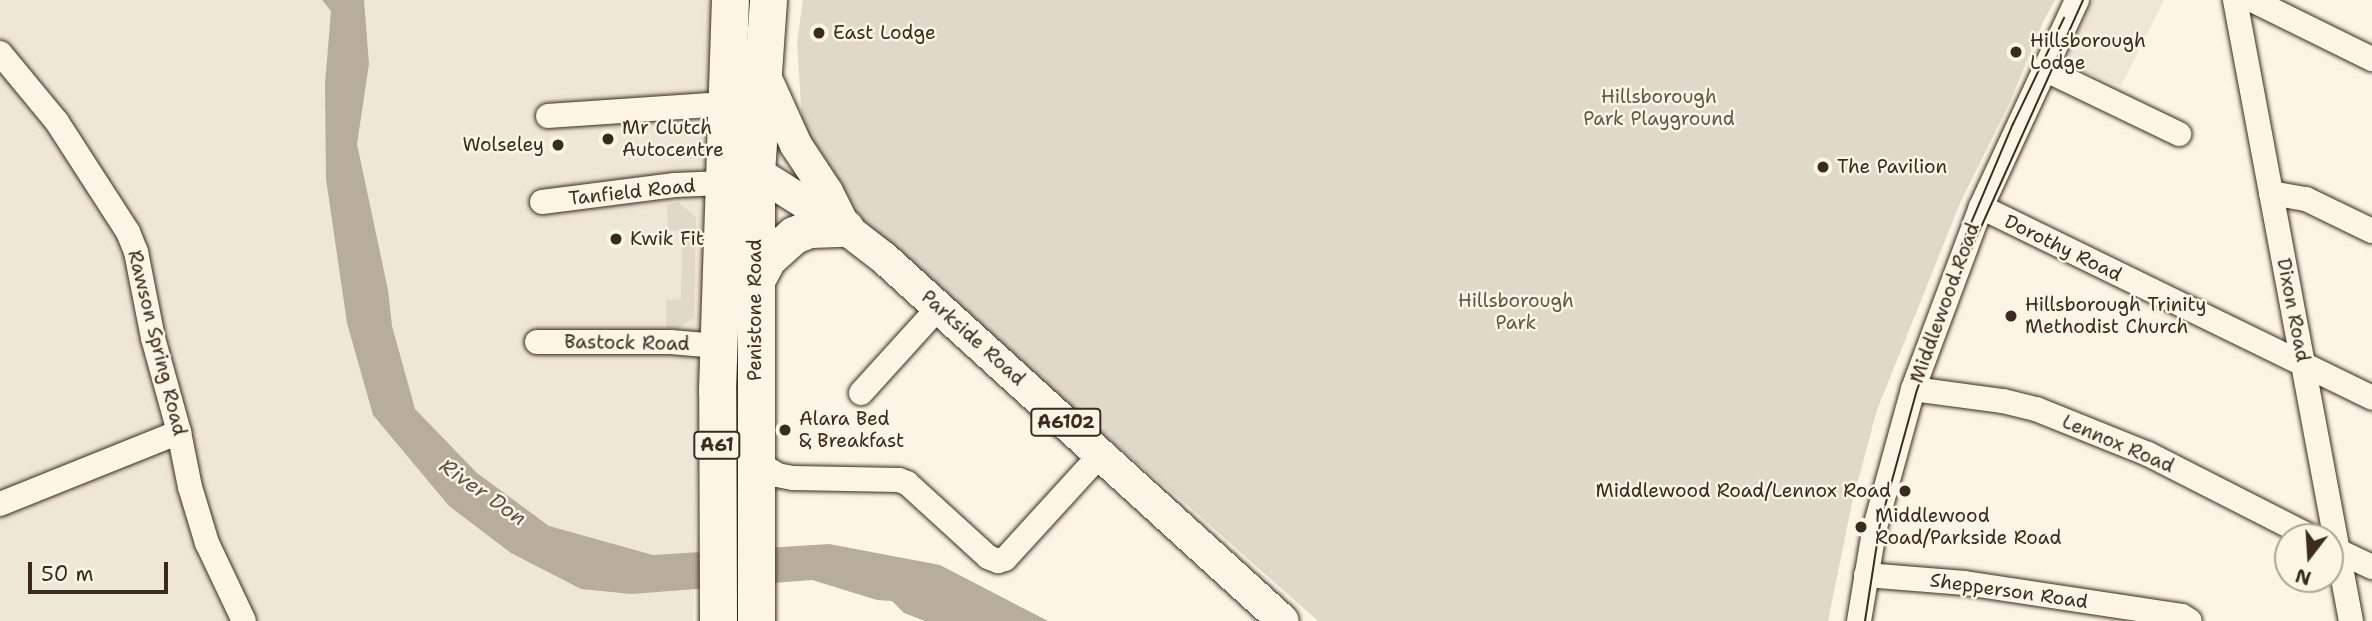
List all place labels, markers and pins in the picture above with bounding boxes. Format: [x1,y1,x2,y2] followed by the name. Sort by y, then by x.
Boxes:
[833,22,936,44] place label: East Lodge
[811,25,827,41] marker: East Lodge
[2030,30,2146,74] place label: Hillsborough Lodge
[2008,44,2024,60] marker: Hillsborough Lodge
[622,117,724,161] place label: Mr Clutch Autocentre
[600,131,616,147] marker: Mr Clutch Autocentre
[463,134,544,156] place label: Wolseley
[550,137,566,153] marker: Wolseley
[1837,156,1947,178] place label: The Pavilion
[1815,159,1831,175] marker: The Pavilion
[630,228,704,250] place label: Kwik Fit
[608,231,624,247] marker: Kwik Fit
[2025,294,2206,338] place label: Hillsborough Trinity Methodist Church
[2003,308,2019,324] marker: Hillsborough Trinity Methodist Church
[799,408,904,452] place label: Alara Bed & Breakfast
[777,422,793,438] marker: Alara Bed & Breakfast
[1595,480,1891,502] place label: Middlewood Road/Lennox Road
[1897,483,1913,499] marker: Middlewood Road/Lennox Road
[1875,505,2061,549] place label: Middlewood Road/Parkside Road
[1853,519,1869,535] marker: Middlewood Road/Parkside Road

